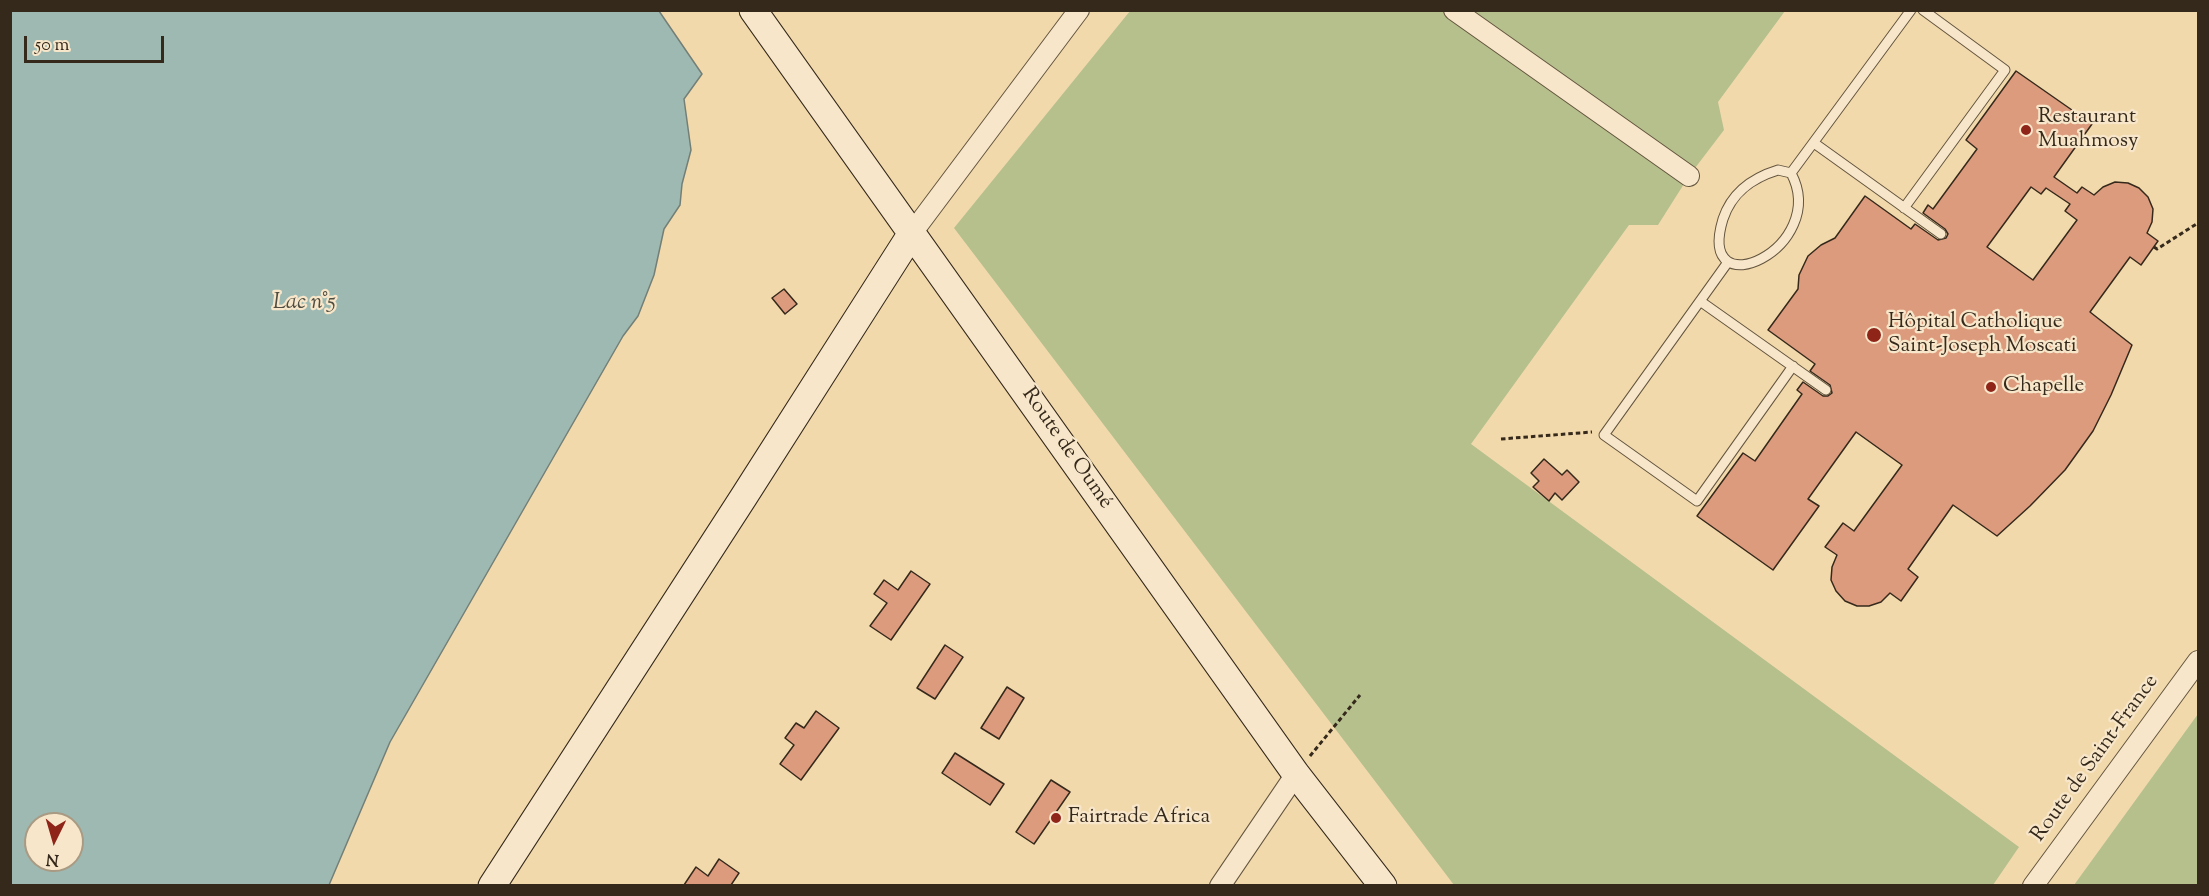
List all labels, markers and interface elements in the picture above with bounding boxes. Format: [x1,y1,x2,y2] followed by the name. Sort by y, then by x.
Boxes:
[27,24,166,62] scale bar
[35,33,69,59] text: 50 m
[2038,105,2138,155] place label: Restaurant Muahmosy
[2019,123,2033,137] marker: Restaurant Muahmosy
[273,291,335,317] water label: Lac n°5
[1888,310,2077,360] place label: Hôpital Catholique Saint-Joseph Moscati
[1865,326,1883,344] marker: Hôpital Catholique Saint-Joseph Moscati
[2003,374,2084,400] place label: Chapelle
[1984,380,1998,394] marker: Chapelle
[1015,383,1117,515] street label: Route de Oumé
[2027,671,2165,847] street label: Route de Saint-France
[1068,805,1210,831] place label: Fairtrade Africa
[1049,811,1063,825] marker: Fairtrade Africa
[24,812,84,872] north arrow
[45,846,60,870] text: N

